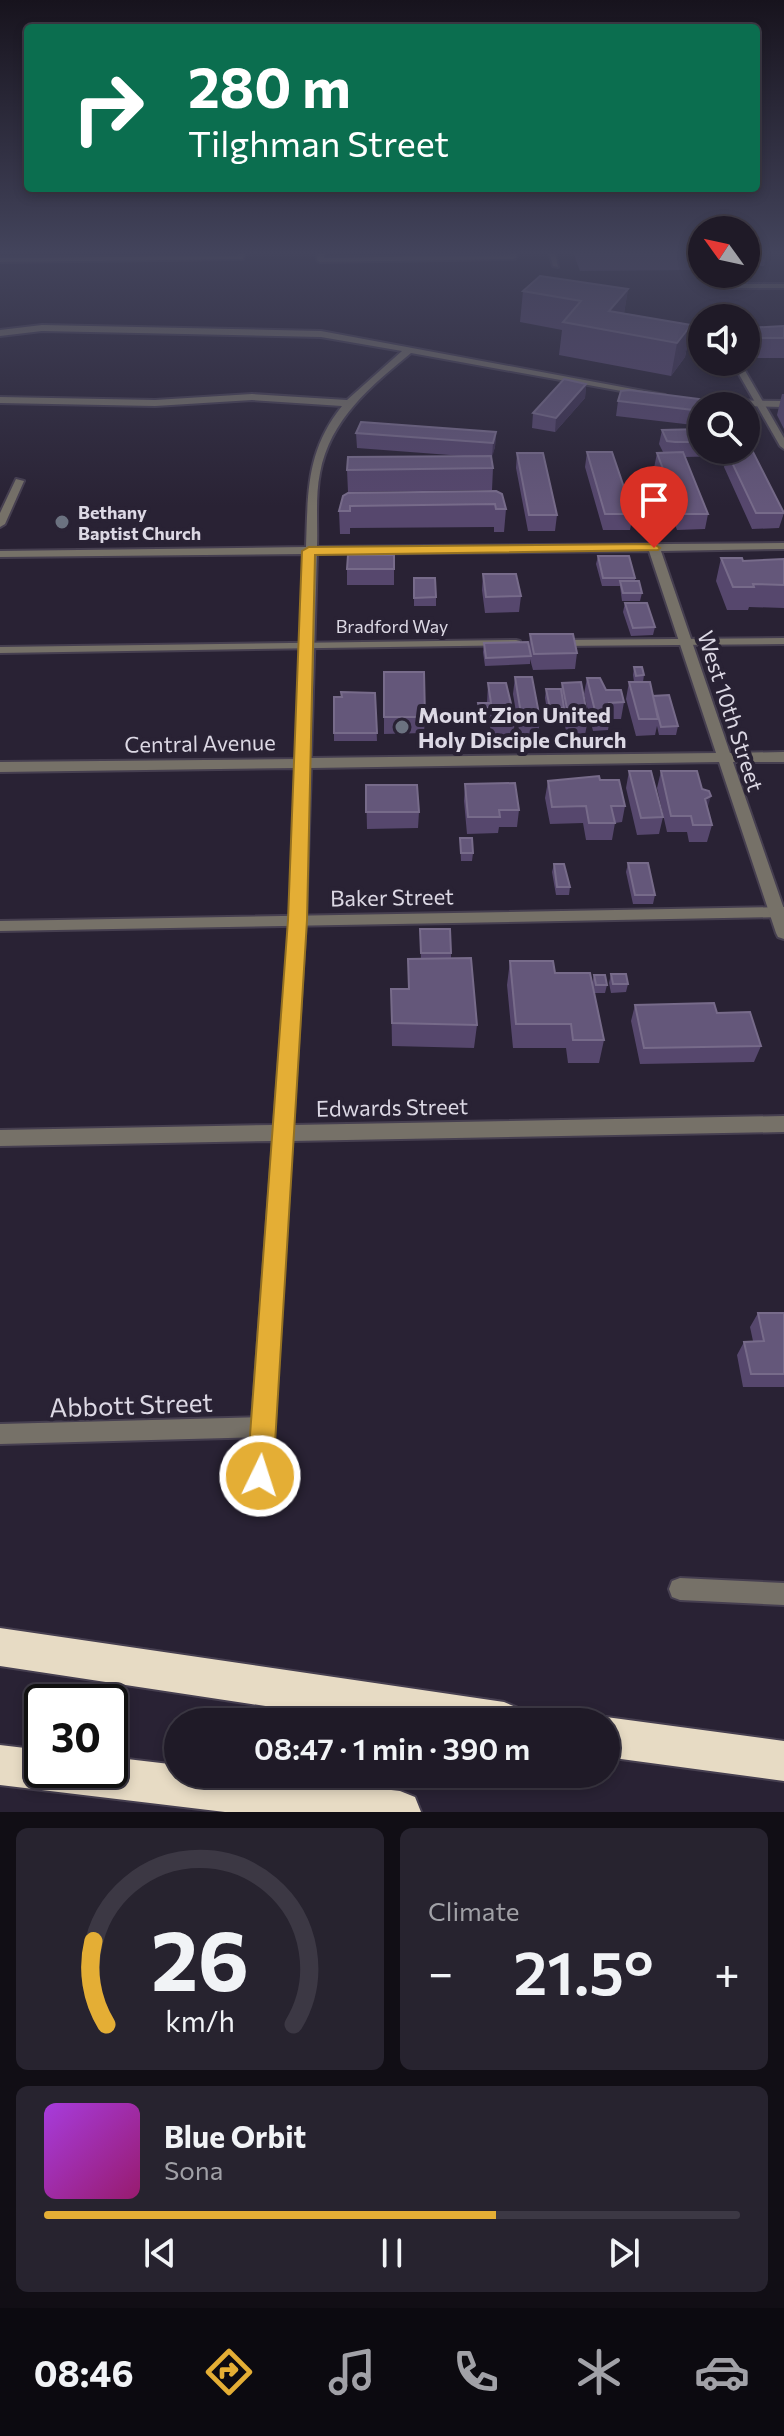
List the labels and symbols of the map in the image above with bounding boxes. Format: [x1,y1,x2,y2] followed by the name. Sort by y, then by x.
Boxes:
[688,216,760,288] north arrow
[620,466,688,548] pin
[78,501,201,544] place label: Bethany Baptist Church
[53,513,71,531] marker: Bethany Baptist Church
[336,615,448,637] street label: Bradford Way
[692,627,770,795] street label: West 10th Street
[418,701,627,753] place label: Mount Zion United Holy Disciple Church
[393,718,411,736] marker: Mount Zion United Holy Disciple Church
[124,728,276,758] street label: Central Avenue
[330,882,454,912] street label: Baker Street
[316,1092,468,1122] street label: Edwards Street
[49,1386,213,1422] street label: Abbott Street
[218,1434,302,1518] position arrow
[24,1684,128,1788] speed limit sign: 30

